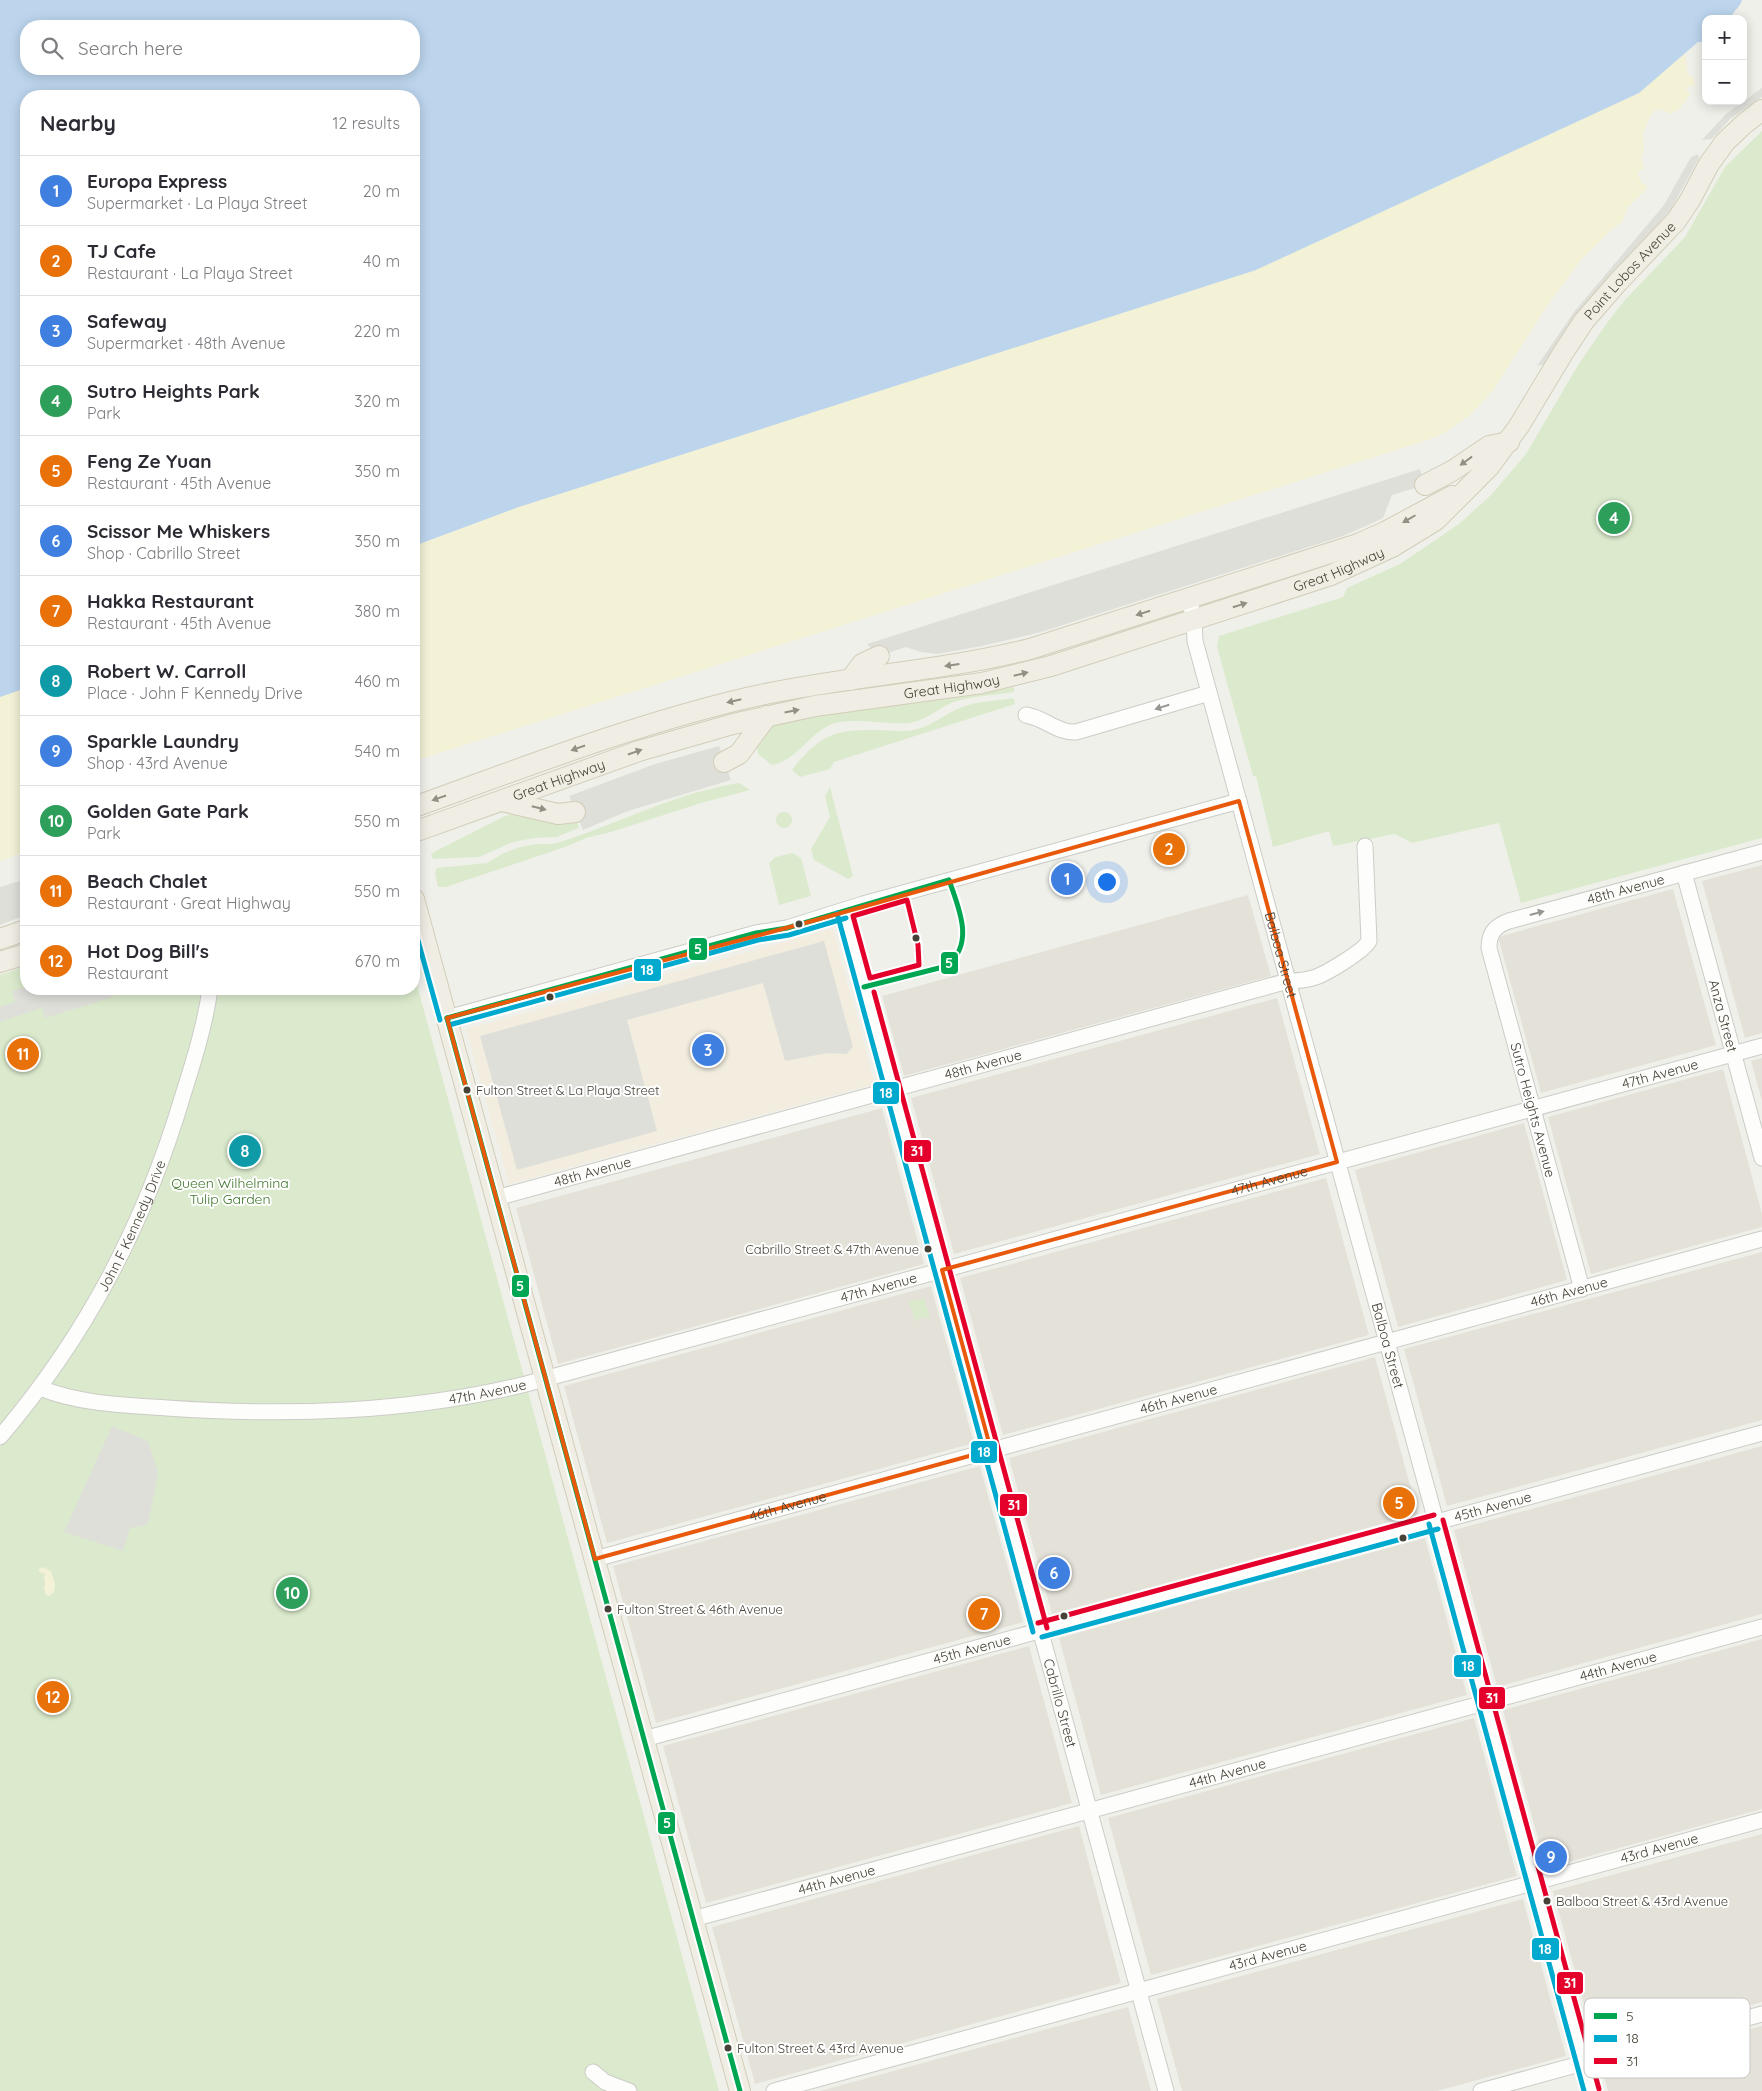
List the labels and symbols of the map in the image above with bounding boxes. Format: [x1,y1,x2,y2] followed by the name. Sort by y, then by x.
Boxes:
[1580,218,1680,324] street label: Point Lobos Avenue
[1459,456,1473,466] one-way arrow
[1598,499,1630,537] pin: 4
[1402,515,1415,524] one-way arrow
[1291,543,1387,596] street label: Great Highway
[1233,601,1248,609] one-way arrow
[1135,610,1150,618] one-way arrow
[944,661,960,669] one-way arrow
[903,670,1002,703] street label: Great Highway
[1014,670,1029,678] one-way arrow
[726,698,741,706] one-way arrow
[1155,703,1170,711] one-way arrow
[784,707,799,715] one-way arrow
[570,744,585,752] one-way arrow
[627,748,642,755] one-way arrow
[510,755,607,805] street label: Great Highway
[431,794,446,802] one-way arrow
[531,805,546,813] one-way arrow
[1153,830,1185,868] pin: 2
[1051,860,1083,898] pin: 1
[1094,869,1120,895] your location
[1585,870,1667,908] street label: 48th Avenue
[1530,909,1545,917] one-way arrow
[1261,910,1301,1000] street label: Balboa Street
[794,919,804,929] unlabelled marker
[911,933,921,943] unlabelled marker
[688,937,708,961] line badge: 5
[694,940,702,958] text: 5
[940,951,959,975] line badge: 5
[945,954,953,972] text: 5
[633,958,662,982] line badge: 18
[640,961,654,979] text: 18
[1705,977,1742,1054] street label: Anza Street
[545,992,555,1002] unlabelled marker
[692,1031,724,1069] pin: 3
[7,1035,39,1073] pin: 11
[1506,1041,1560,1179] street label: Sutro Heights Avenue
[942,1045,1024,1084] street label: 48th Avenue
[1620,1055,1700,1093] street label: 47th Avenue
[872,1081,900,1105] line badge: 18
[476,1082,660,1098] place label: Fulton Street & La Playa Street
[879,1084,893,1102] text: 18
[462,1085,472,1095] marker: Fulton Street & La Playa Street
[229,1132,261,1170] pin: 8
[903,1139,932,1163] line badge: 31
[911,1142,923,1160] text: 31
[552,1152,633,1191] street label: 48th Avenue
[94,1157,170,1295] street label: John F Kennedy Drive
[1229,1162,1310,1200] street label: 47th Avenue
[171,1174,289,1208] park label: Queen Wilhelmina Tulip Garden
[745,1241,919,1257] place label: Cabrillo Street & 47th Avenue
[923,1244,933,1254] marker: Cabrillo Street & 47th Avenue
[838,1268,919,1307] street label: 47th Avenue
[1528,1273,1610,1311] street label: 46th Avenue
[511,1274,530,1298] line badge: 5
[516,1277,524,1295] text: 5
[1368,1300,1408,1391] street label: Balboa Street
[447,1375,528,1408] street label: 47th Avenue
[1138,1380,1219,1418] street label: 46th Avenue
[970,1440,998,1464] line badge: 18
[977,1443,991,1461] text: 18
[1383,1484,1415,1522] pin: 5
[747,1487,829,1525] street label: 46th Avenue
[1452,1487,1534,1526] street label: 45th Avenue
[999,1493,1028,1517] line badge: 31
[1008,1496,1020,1514] text: 31
[1398,1533,1408,1543] unlabelled marker
[1038,1554,1070,1592] pin: 6
[276,1574,308,1612] pin: 10
[968,1595,1000,1633] pin: 7
[617,1601,783,1617] place label: Fulton Street & 46th Avenue
[603,1604,613,1614] marker: Fulton Street & 46th Avenue
[1059,1611,1069,1621] unlabelled marker
[931,1630,1013,1668] street label: 45th Avenue
[1578,1647,1659,1685] street label: 44th Avenue
[1453,1654,1482,1678] line badge: 18
[1039,1657,1081,1750] street label: Cabrillo Street
[1461,1657,1475,1675] text: 18
[37,1678,69,1716] pin: 12
[1478,1686,1506,1710] line badge: 31
[1486,1689,1498,1707] text: 31
[1187,1754,1268,1792] street label: 44th Avenue
[657,1811,676,1835] line badge: 5
[663,1814,671,1832] text: 5
[1618,1829,1700,1867] street label: 43rd Avenue
[1535,1838,1567,1876] pin: 9
[796,1861,877,1899] street label: 44th Avenue
[1556,1893,1728,1909] place label: Balboa Street & 43rd Avenue
[1542,1896,1552,1906] marker: Balboa Street & 43rd Avenue
[1227,1936,1309,1975] street label: 43rd Avenue
[1531,1937,1560,1961] line badge: 18
[1538,1940,1552,1958] text: 18
[1556,1971,1584,1995] line badge: 31
[1564,1974,1576,1992] text: 31
[1584,1998,1750,2078] legend
[1626,2007,1634,2025] text: 5
[1626,2029,1639,2047] text: 18
[737,2040,904,2056] place label: Fulton Street & 43rd Avenue
[723,2043,733,2053] marker: Fulton Street & 43rd Avenue
[1626,2052,1639,2070] text: 31

